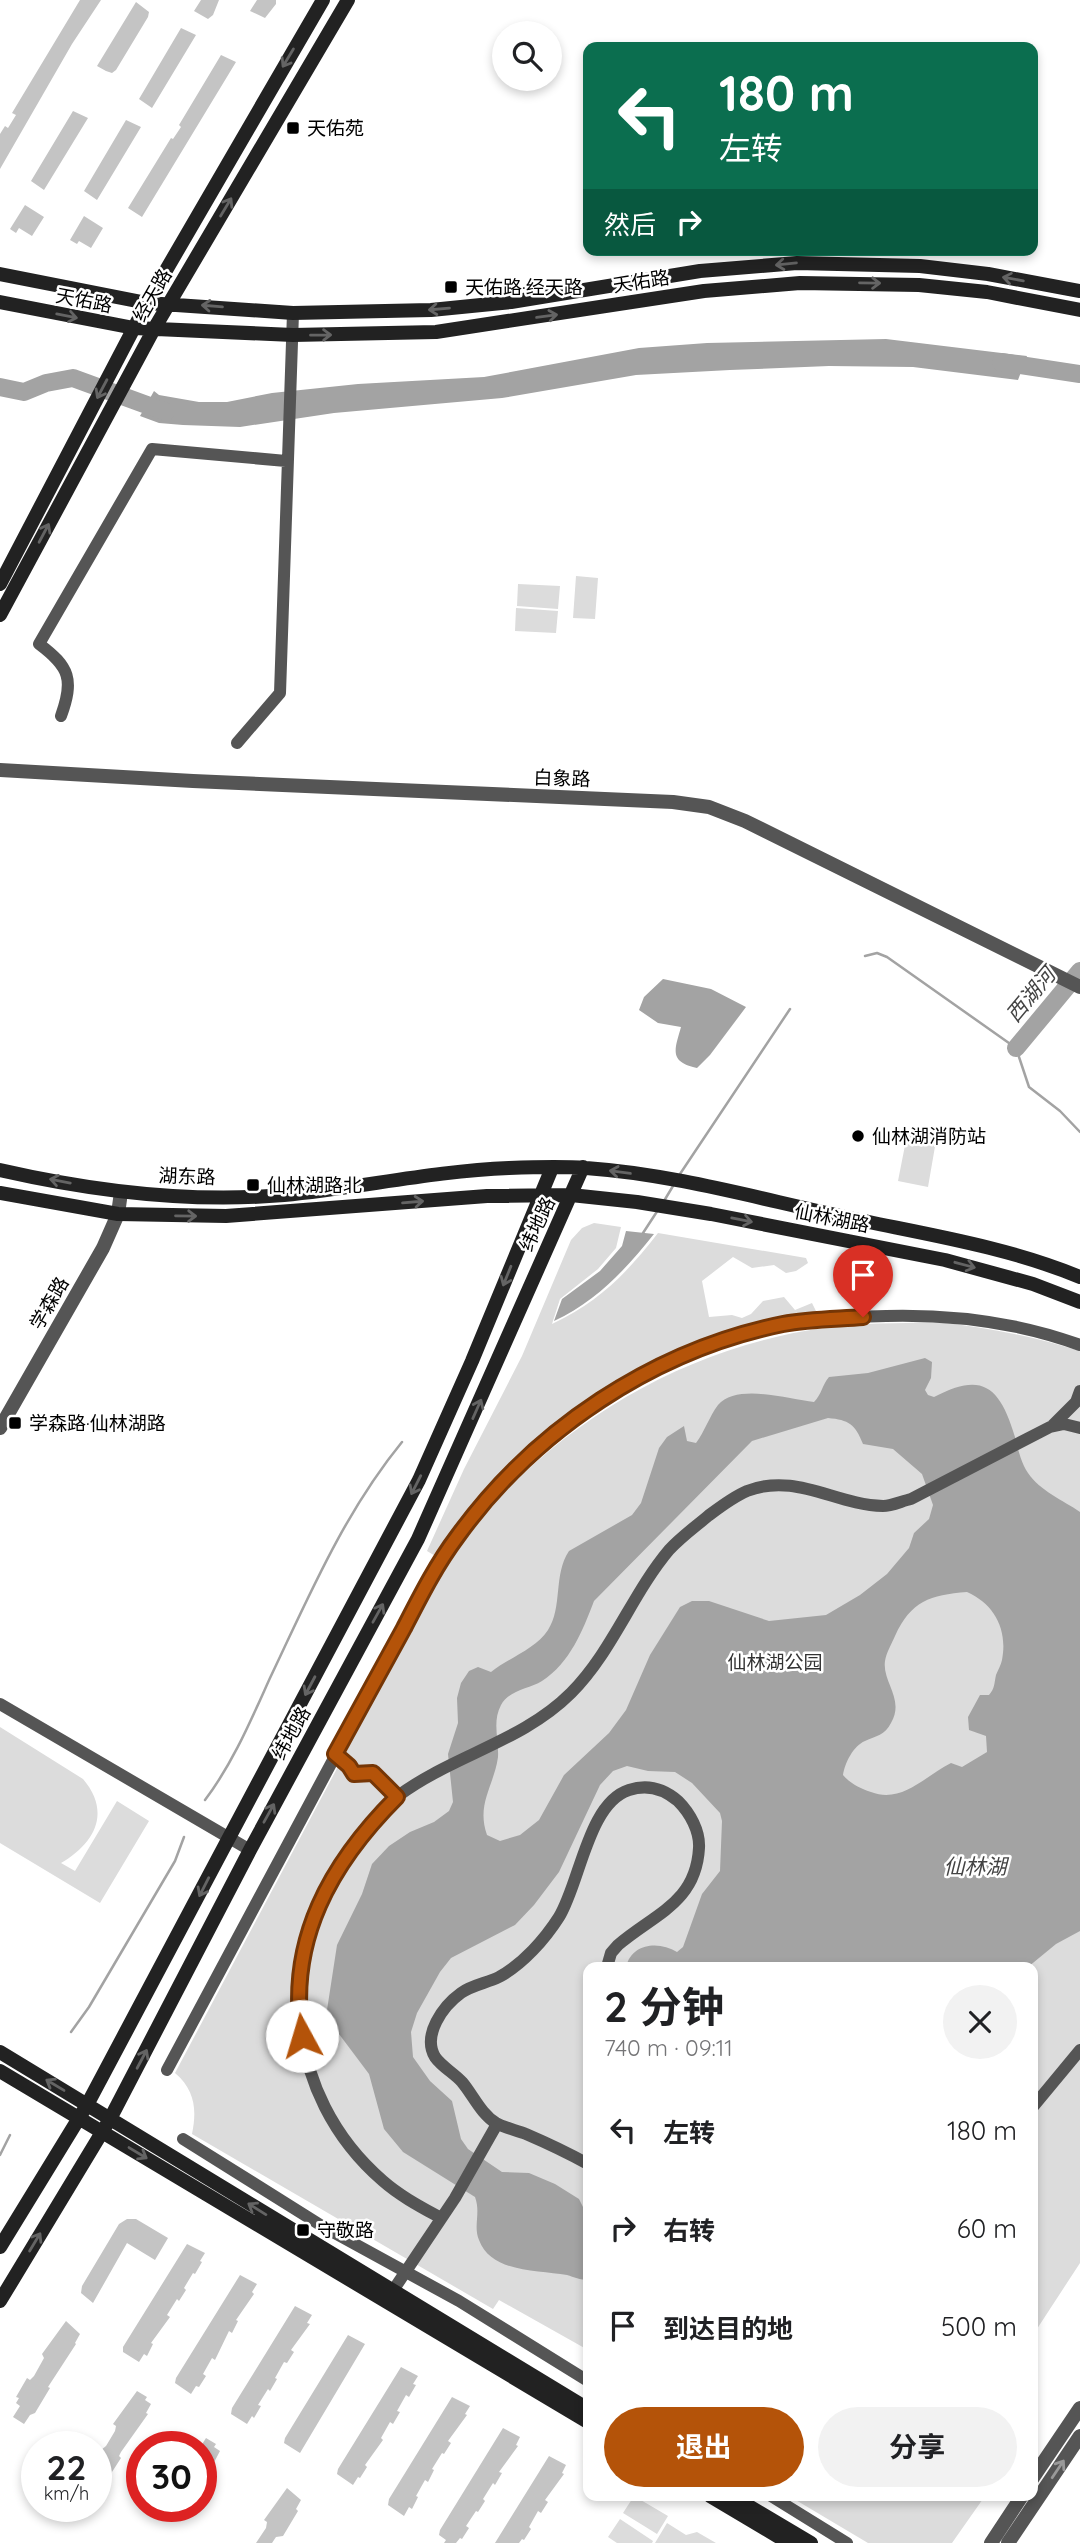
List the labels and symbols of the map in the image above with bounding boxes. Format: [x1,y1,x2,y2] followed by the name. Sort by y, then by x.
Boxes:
[281,48,295,68] one-way arrow
[307,116,364,140] place label: 天佑苑
[285,120,301,136] marker: 天佑苑
[219,197,233,217] one-way arrow
[775,258,798,271] one-way arrow
[127,264,177,326] street label: 经天路
[611,265,671,297] street label: 天佑路
[1002,271,1025,285] one-way arrow
[465,275,583,299] place label: 天佑路·经天路
[858,276,881,290] one-way arrow
[443,279,459,295] marker: 天佑路·经天路
[54,283,114,317] street label: 天佑路
[201,299,224,312] one-way arrow
[429,303,451,316] one-way arrow
[55,310,78,324] one-way arrow
[535,310,558,323] one-way arrow
[309,328,332,341] one-way arrow
[95,378,109,399] one-way arrow
[38,523,51,544] one-way arrow
[533,765,591,791] street label: 白象路
[1000,959,1063,1027] water label: 西湖河
[872,1124,986,1148] place label: 仙林湖消防站
[850,1128,866,1144] marker: 仙林湖消防站
[158,1163,216,1189] street label: 湖东路
[609,1165,632,1178] one-way arrow
[267,1173,362,1197] place label: 仙林湖路北
[49,1174,72,1188] one-way arrow
[245,1177,261,1193] marker: 仙林湖路北
[514,1193,560,1255] street label: 纬地路
[401,1195,423,1208] one-way arrow
[792,1199,872,1237] street label: 仙林湖路
[174,1209,197,1223] one-way arrow
[730,1214,753,1228] one-way arrow
[833,1245,893,1317] pin
[954,1260,976,1273] one-way arrow
[499,1265,512,1287] one-way arrow
[24,1272,74,1334] street label: 学森路
[471,1398,484,1420] one-way arrow
[29,1411,166,1435] place label: 学森路·仙林湖路
[7,1415,23,1431] marker: 学森路·仙林湖路
[409,1474,423,1495] one-way arrow
[371,1604,385,1624] one-way arrow
[727,1650,823,1674] park label: 仙林湖公园
[303,1675,317,1696] one-way arrow
[267,1702,315,1764] street label: 纬地路
[263,1804,277,1824] one-way arrow
[944,1853,1009,1879] water label: 仙林湖
[196,1876,210,1897] one-way arrow
[265,1999,339,2073] position arrow
[136,2049,150,2070] one-way arrow
[46,2078,66,2092] one-way arrow
[127,2147,147,2161] one-way arrow
[248,2202,267,2217] one-way arrow
[317,2218,374,2242] place label: 守敬路
[295,2222,311,2238] marker: 守敬路
[29,2233,43,2253] one-way arrow
[126,2431,217,2522] speed limit sign: 30
[1051,2460,1065,2479] one-way arrow

